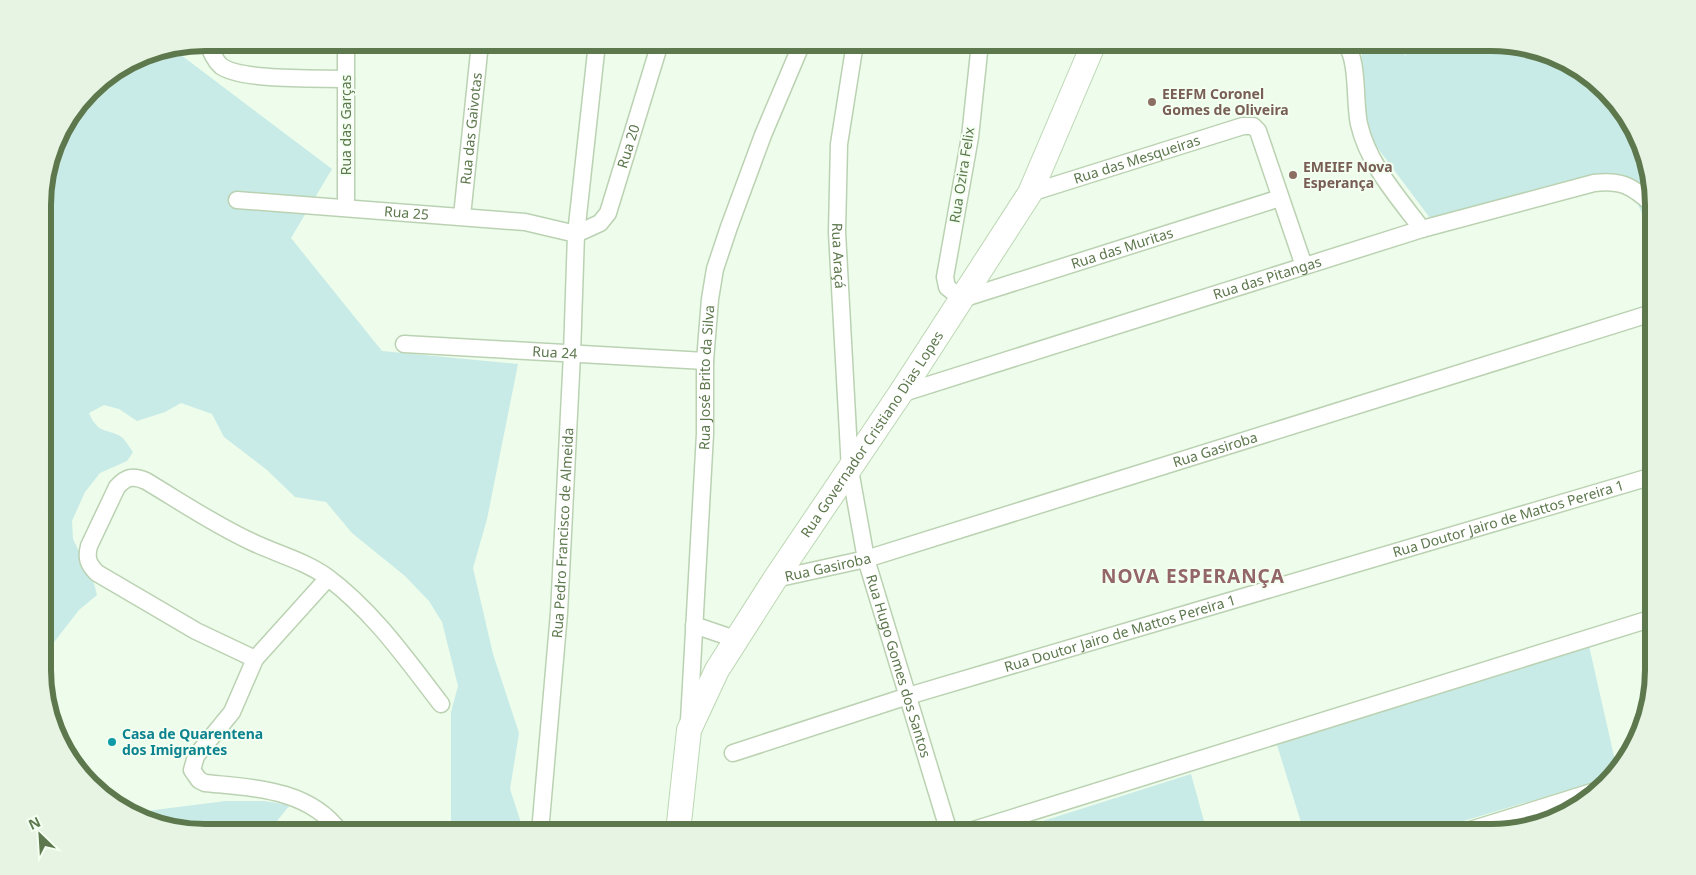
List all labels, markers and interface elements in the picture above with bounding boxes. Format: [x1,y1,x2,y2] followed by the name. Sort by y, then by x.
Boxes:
[455,71,486,185] street label: Rua das Gaivotas
[336,74,355,175] street label: Rua das Garças
[1162,84,1289,119] place label: EEEFM Coronel Gomes de Oliveira
[1146,96,1158,108] marker: EEEFM Coronel Gomes de Oliveira
[612,122,644,170] street label: Rua 20
[945,125,979,224] street label: Rua Ozira Felix
[1071,130,1203,188] street label: Rua das Mesqueiras
[1303,157,1393,192] place label: EMEIEF Nova Esperança
[1287,169,1299,181] marker: EMEIEF Nova Esperança
[383,201,430,224] street label: Rua 25
[828,223,850,289] street label: Rua Araçá
[1068,223,1176,273] street label: Rua das Muritas
[1210,251,1324,304] street label: Rua das Pitangas
[694,304,718,451] street label: Rua José Brito da Silva
[796,327,948,541] street label: Rua Governador Cristiano Dias Lopes
[532,341,578,363] street label: Rua 24
[547,427,577,639] street label: Rua Pedro Francisco de Almeida
[1170,427,1260,471] street label: Rua Gasiroba
[1390,475,1626,561] street label: Rua Doutor Jairo de Mattos Pereira 1
[783,548,873,586] street label: Rua Gasiroba
[1101,563,1285,589] district label: NOVA ESPERANÇA
[862,572,936,760] street label: Rua Hugo Gomes dos Santos
[1002,590,1238,676] street label: Rua Doutor Jairo de Mattos Pereira 1
[122,724,263,759] place label: Casa de Quarentena dos Imigrantes
[106,736,118,748] marker: Casa de Quarentena dos Imigrantes
[15,810,65,860] north arrow
[25,812,43,834] text: N

